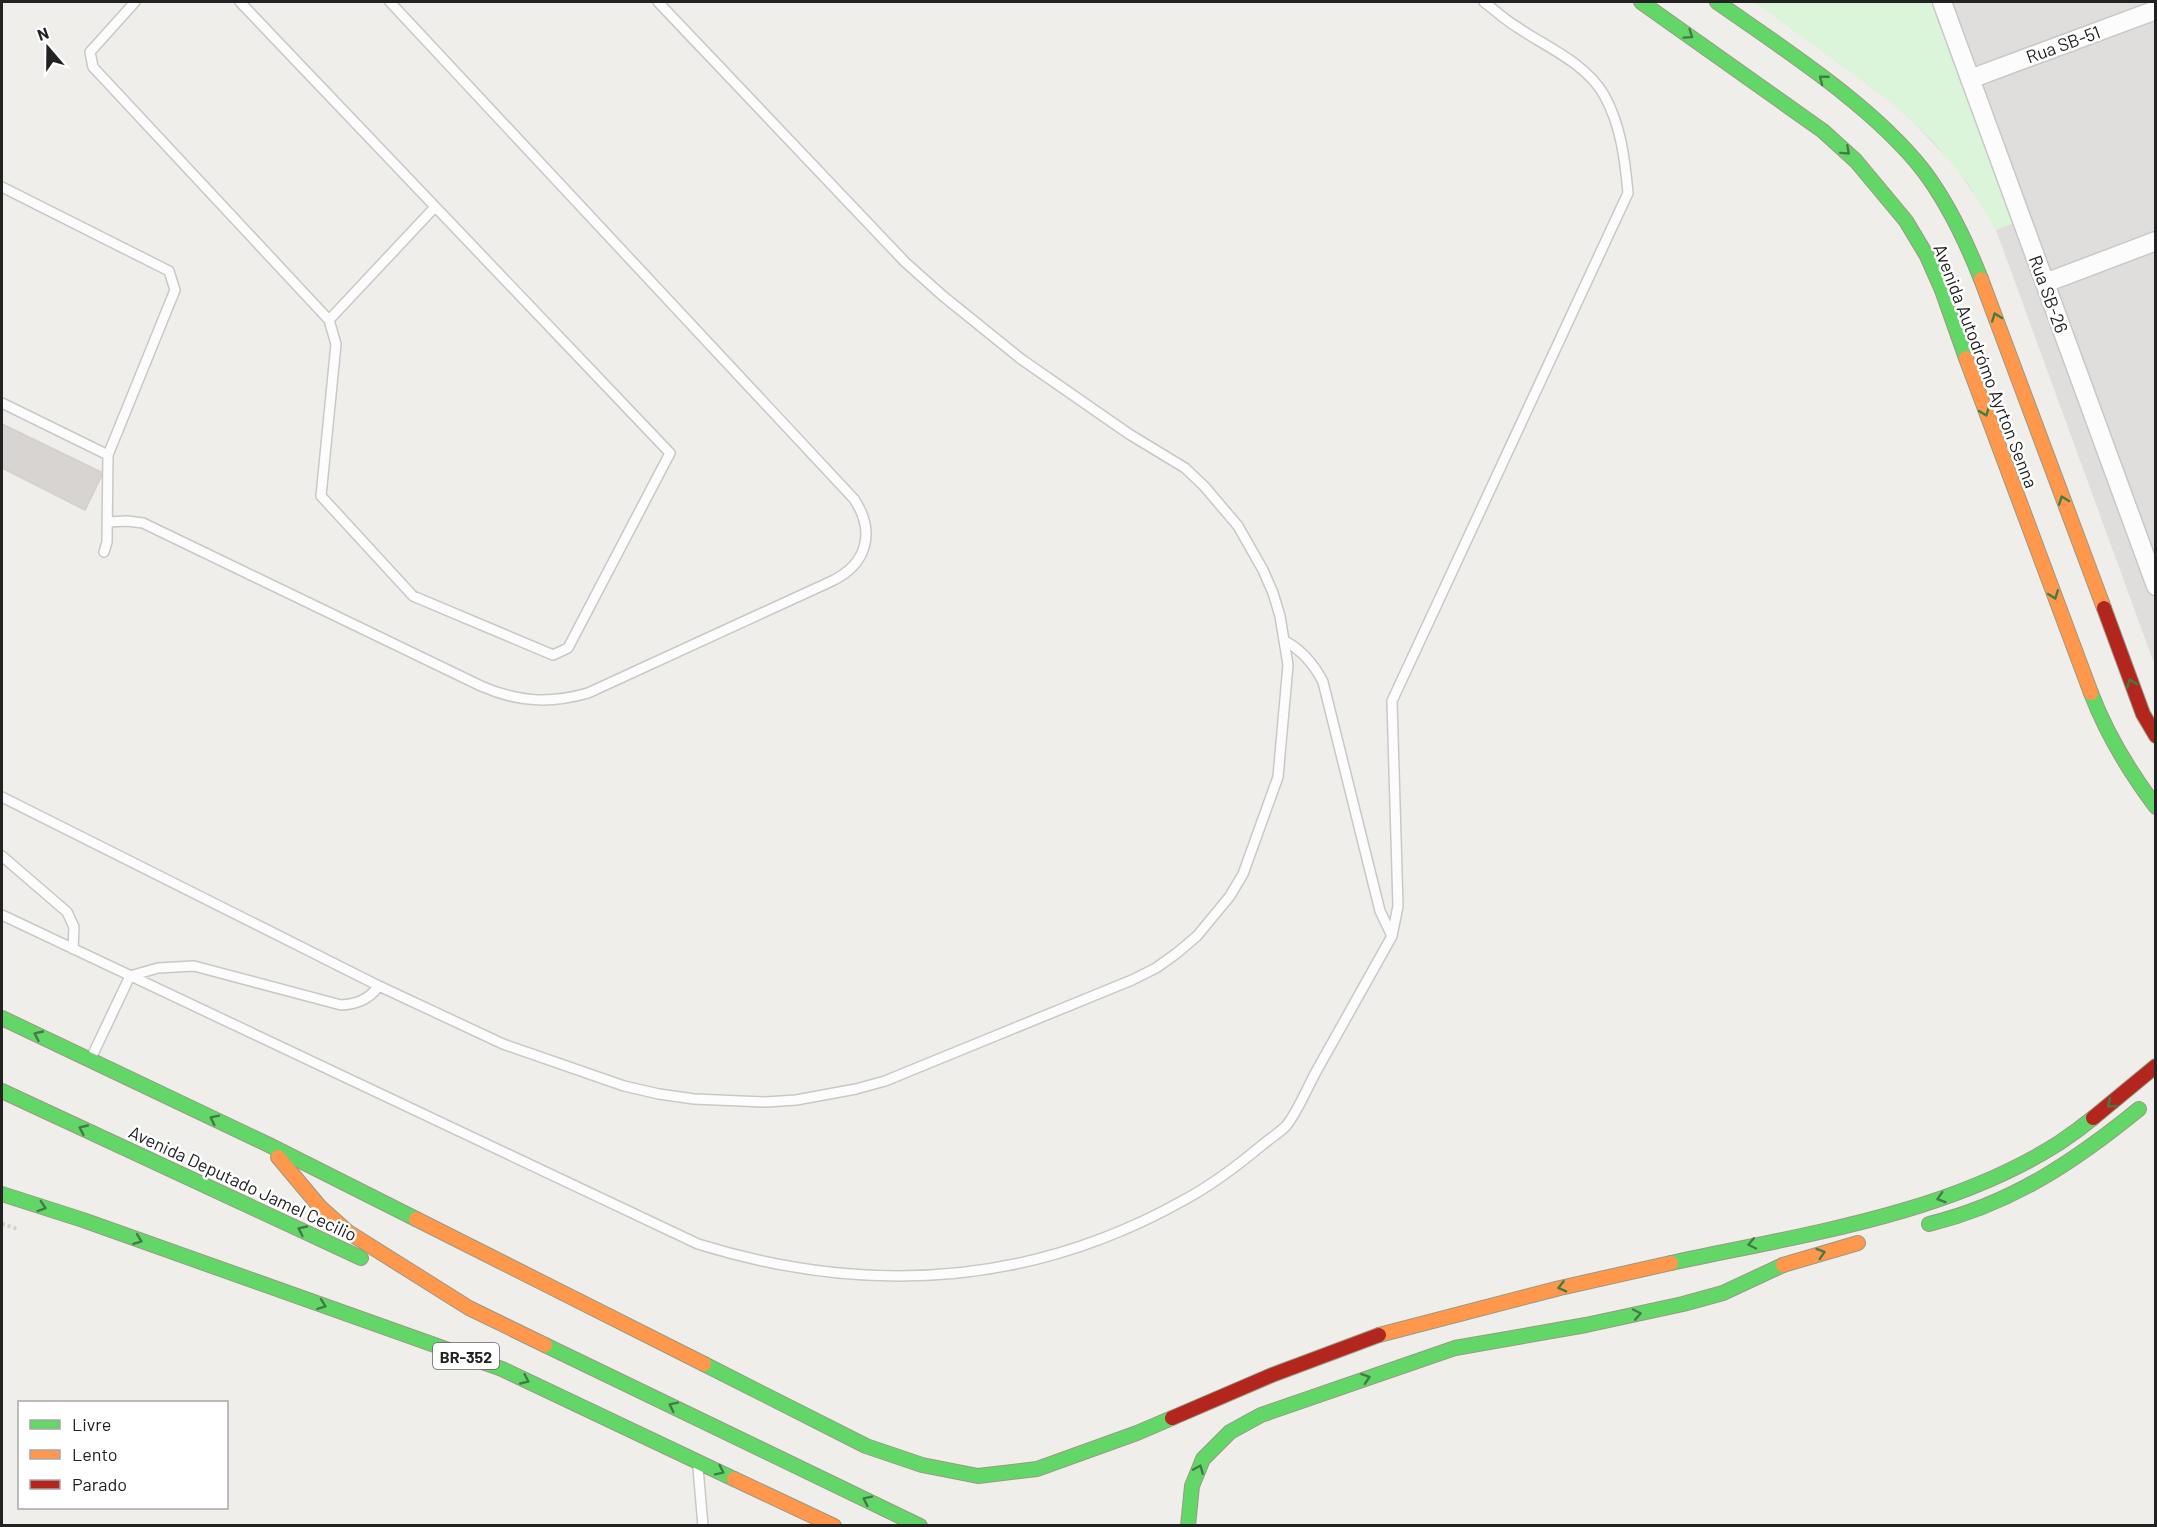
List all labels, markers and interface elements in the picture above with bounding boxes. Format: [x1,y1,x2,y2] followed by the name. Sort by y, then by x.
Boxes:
[18,18,78,78] north arrow
[2023,20,2103,68] street label: Rua SB-51
[34,23,51,44] text: N
[1683,28,1694,39] one-way arrow
[1819,76,1830,87] one-way arrow
[1839,144,1850,155] one-way arrow
[1929,241,2043,491] street label: Avenida Autodrómo Ayrton Senna
[2025,252,2073,336] street label: Rua SB-26
[1991,312,2003,323] one-way arrow
[1978,406,1990,417] one-way arrow
[2058,495,2071,506] one-way arrow
[2046,589,2059,600] one-way arrow
[2126,678,2139,688] one-way arrow
[34,1031,45,1043] one-way arrow
[2107,1097,2118,1108] one-way arrow
[210,1115,221,1127] one-way arrow
[125,1120,361,1246] street label: Avenida Deputado Jamel Cecilio
[79,1124,90,1136] one-way arrow
[1936,1191,1947,1203] one-way arrow
[36,1200,47,1212] one-way arrow
[297,1225,308,1237] one-way arrow
[132,1232,143,1245] one-way arrow
[1747,1237,1757,1250] one-way arrow
[1815,1247,1826,1260] one-way arrow
[1557,1280,1567,1293] one-way arrow
[316,1298,327,1311] one-way arrow
[1631,1309,1641,1322] one-way arrow
[433,1343,499,1369] road number: BR-352
[518,1372,529,1384] one-way arrow
[1360,1373,1371,1386] one-way arrow
[18,1401,228,1509] legend
[668,1402,679,1414] one-way arrow
[72,1413,111,1435] text: Livre
[72,1443,118,1465] text: Lento
[714,1463,725,1475] one-way arrow
[1192,1464,1204,1475] one-way arrow
[72,1473,127,1495] text: Parado
[863,1496,874,1508] one-way arrow

